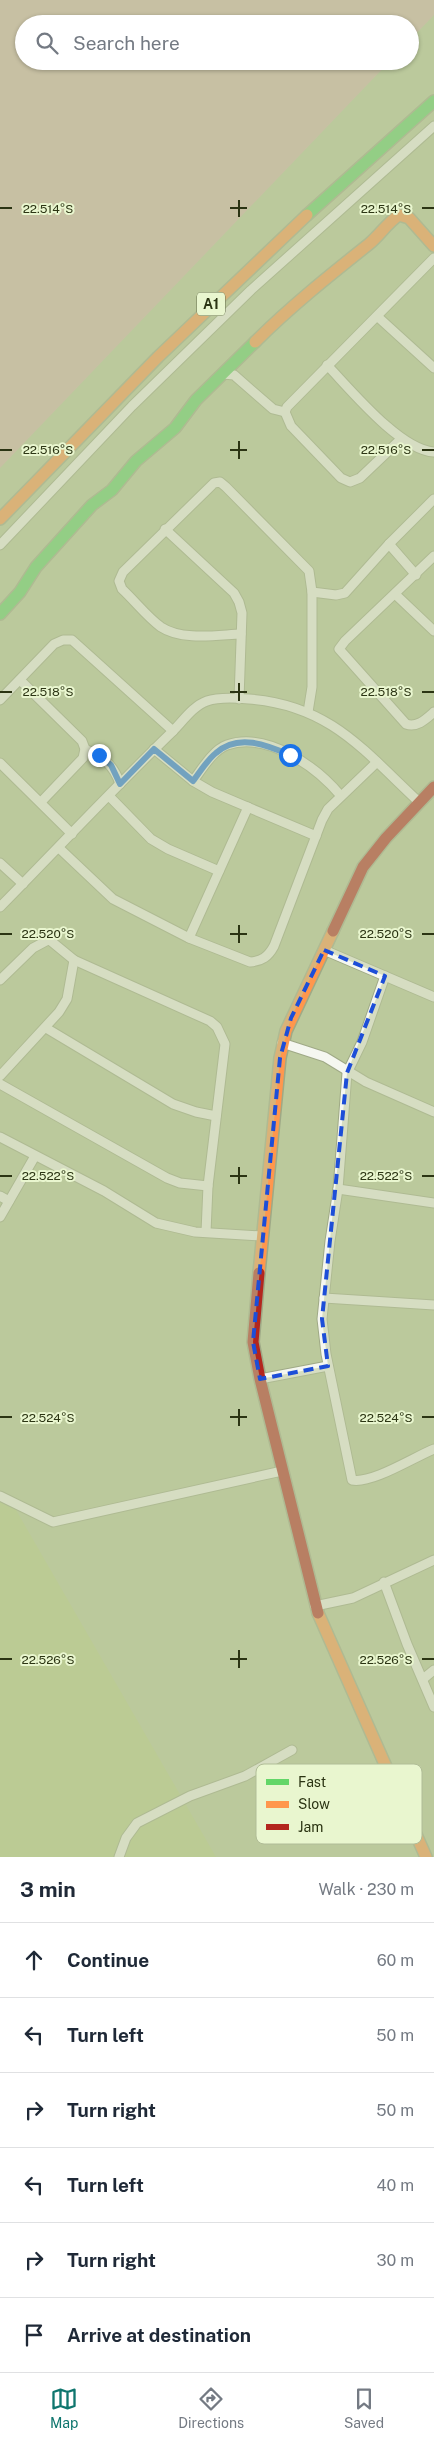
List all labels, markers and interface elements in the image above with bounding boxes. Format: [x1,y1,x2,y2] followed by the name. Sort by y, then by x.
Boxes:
[15,15,419,70] search box
[33,29,61,57] icon: search
[73,32,180,54] text: Search here
[23,202,73,216] text: 22.514°S
[361,202,411,216] text: 22.514°S
[197,292,225,316] road number: A1
[23,443,73,457] text: 22.516°S
[361,443,411,457] text: 22.516°S
[23,685,73,699] text: 22.518°S
[361,685,411,699] text: 22.518°S
[88,744,111,767] route end
[279,744,302,767] route start
[22,927,74,941] text: 22.520°S
[360,927,412,941] text: 22.520°S
[22,1169,74,1183] text: 22.522°S
[360,1169,412,1183] text: 22.522°S
[22,1411,74,1425] text: 22.524°S
[360,1411,412,1425] text: 22.524°S
[22,1653,74,1667] text: 22.526°S
[360,1653,412,1667] text: 22.526°S
[256,1764,422,1844] legend
[298,1774,326,1790] text: Fast
[298,1796,330,1812] text: Slow
[298,1819,323,1835] text: Jam
[20,1877,76,1902] text: 3 min
[318,1880,414,1899] text: Walk · 230 m
[20,1946,48,1974] icon: ahead
[67,1949,149,1971] text: Continue
[377,1951,414,1970] text: 60 m
[20,2021,48,2049] icon: left
[67,2024,144,2046] text: Turn left
[376,2026,414,2045] text: 50 m
[20,2096,48,2124] icon: right
[67,2099,156,2121] text: Turn right
[376,2101,414,2120] text: 50 m
[20,2171,48,2199] icon: left
[67,2174,144,2196] text: Turn left
[376,2176,414,2195] text: 40 m
[20,2246,48,2274] icon: right
[67,2249,156,2271] text: Turn right
[377,2251,414,2270] text: 30 m
[20,2321,48,2349] icon: arrive
[67,2324,251,2346] text: Arrive at destination
[50,2385,78,2431] tab: Map
[178,2385,244,2431] tab: Directions
[344,2385,384,2431] tab: Saved

